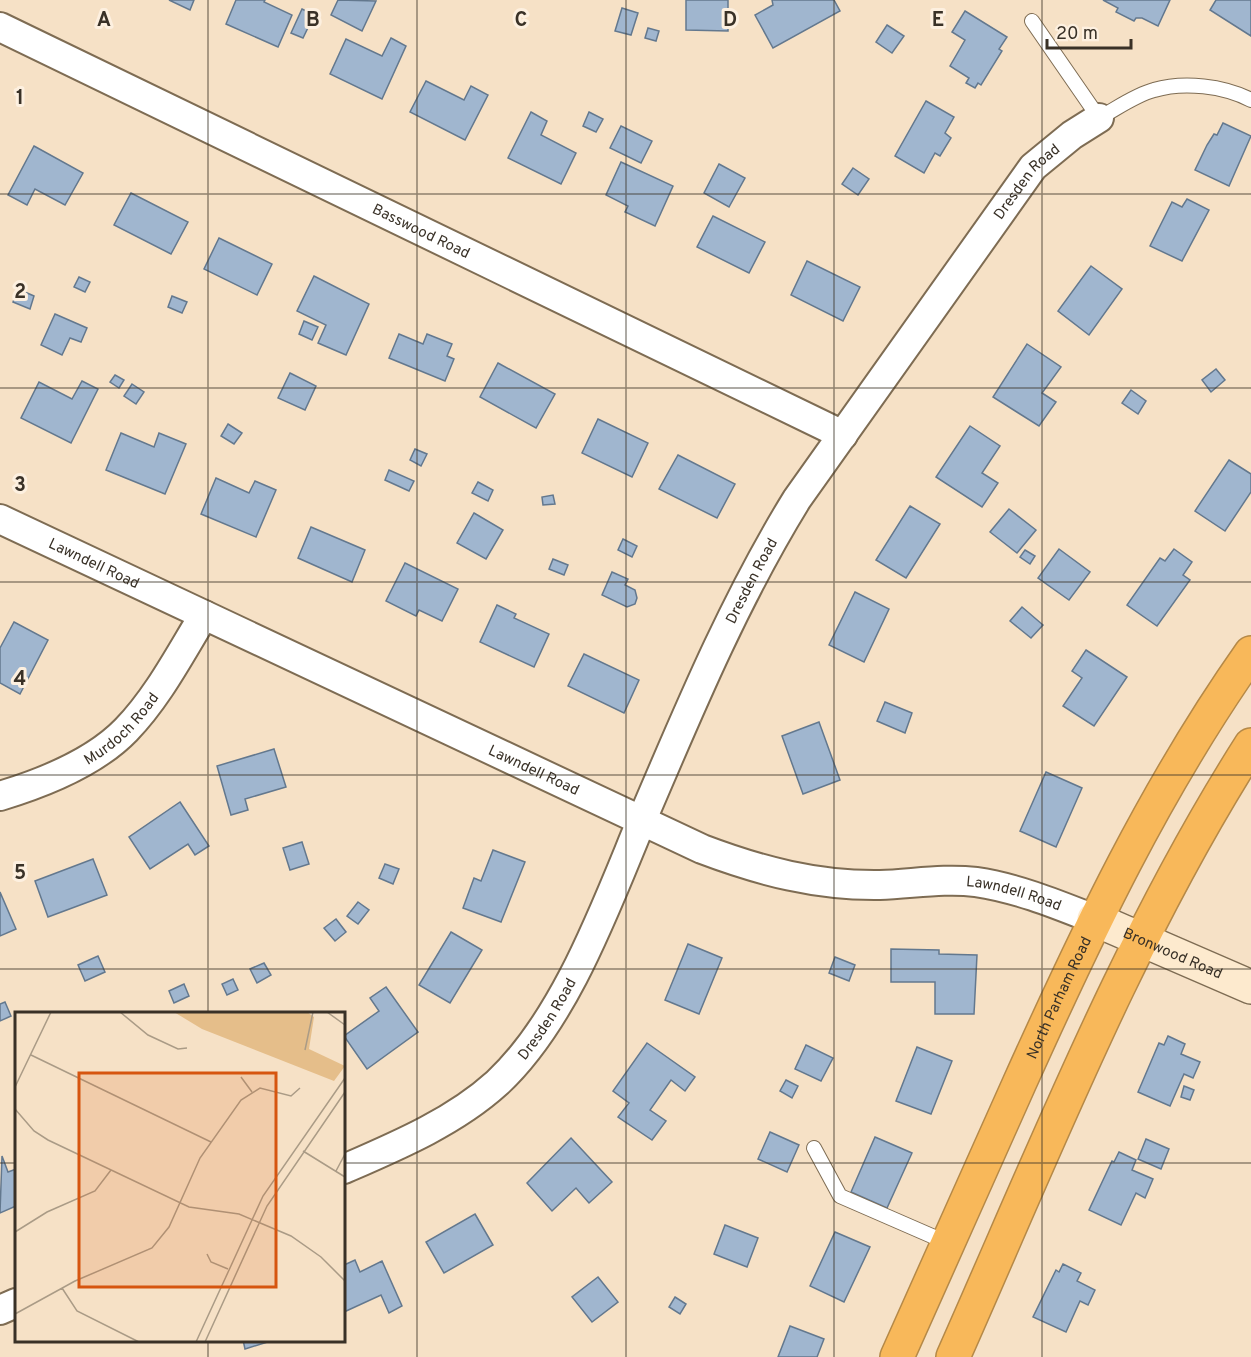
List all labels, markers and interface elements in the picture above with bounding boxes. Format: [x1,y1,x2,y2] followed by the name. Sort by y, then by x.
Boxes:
[97,8,111,34] text: A
[306,8,320,34] text: B
[515,8,527,34] text: C
[723,8,737,34] text: D
[932,8,944,34] text: E
[1047,12,1131,50] scale bar
[1056,23,1098,46] text: 20 m
[16,86,24,112] text: 1
[991,141,1065,224] street label: Dresden Road
[369,201,473,264] street label: Basswood Road
[14,280,26,306] text: 2
[14,473,26,499] text: 3
[45,535,142,594] street label: Lawndell Road
[722,535,783,627] street label: Dresden Road
[14,667,26,693] text: 4
[81,690,164,770] street label: Murdoch Road
[485,742,582,801] street label: Lawndell Road
[14,861,26,887] text: 5
[965,873,1064,916] street label: Lawndell Road
[1120,925,1225,984] street label: Bronwood Road
[1024,934,1097,1062] street label: North Parham Road
[515,975,582,1065] street label: Dresden Road
[15,1012,345,1342] inset map

